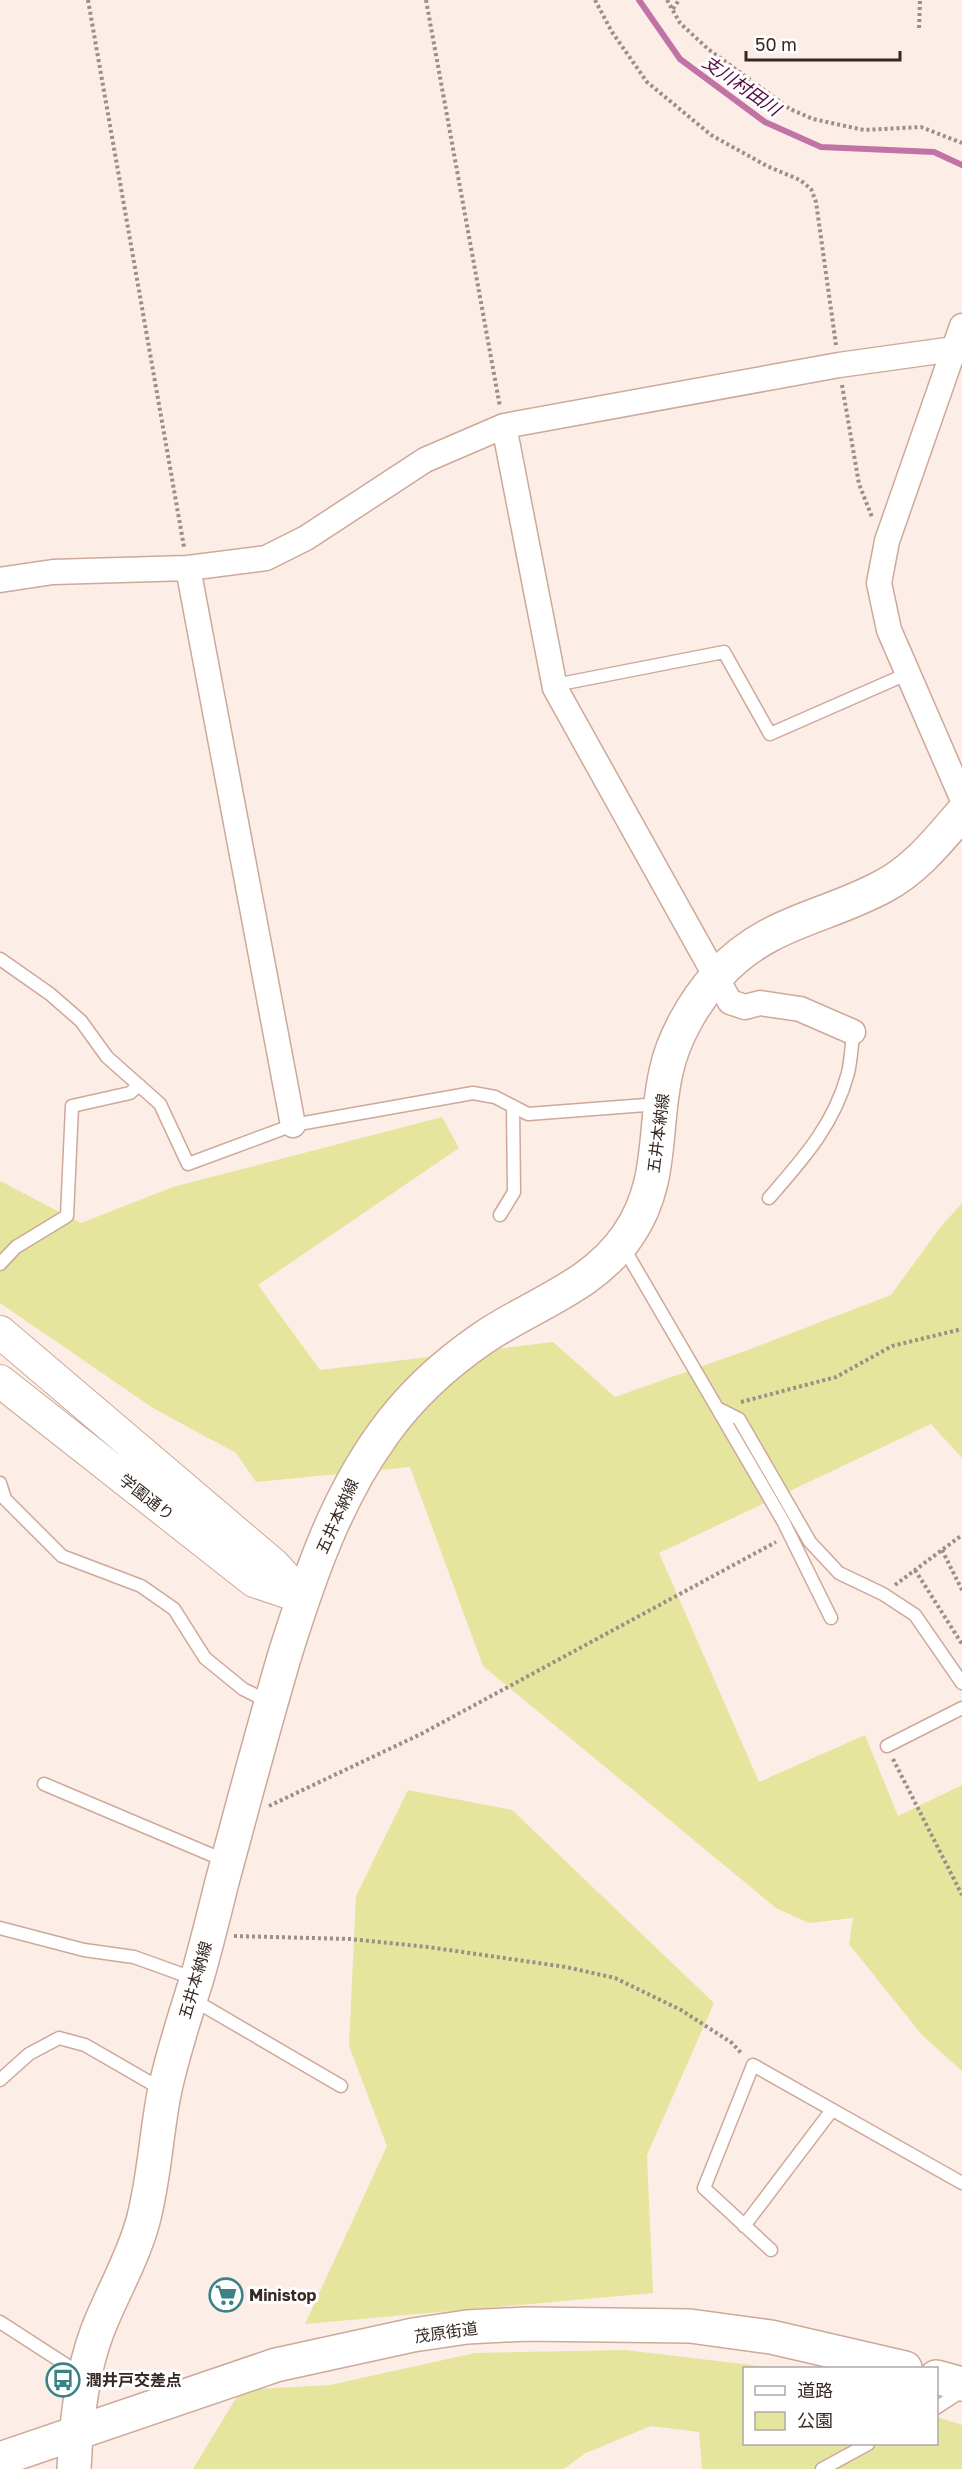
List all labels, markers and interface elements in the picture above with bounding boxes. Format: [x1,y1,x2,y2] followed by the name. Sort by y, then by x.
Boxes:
[746,24,900,62] scale bar
[755,33,797,55] text: 50 m
[699,50,787,121] water label: 支川村田川
[643,1092,673,1174] street label: 五井本納線
[116,1469,178,1525] street label: 学園通り
[312,1475,362,1557] street label: 五井本納線
[174,1939,216,2021] street label: 五井本納線
[208,2277,244,2313] supermarket icon: Ministop
[249,2285,317,2305] place label: Ministop
[413,2318,479,2346] street label: 茂原街道
[45,2362,81,2398] bus stop icon: 潤井戸交差点
[743,2367,938,2445] legend
[86,2370,182,2390] place label: 潤井戸交差点
[797,2379,833,2401] text: 道路
[797,2409,833,2431] text: 公園

